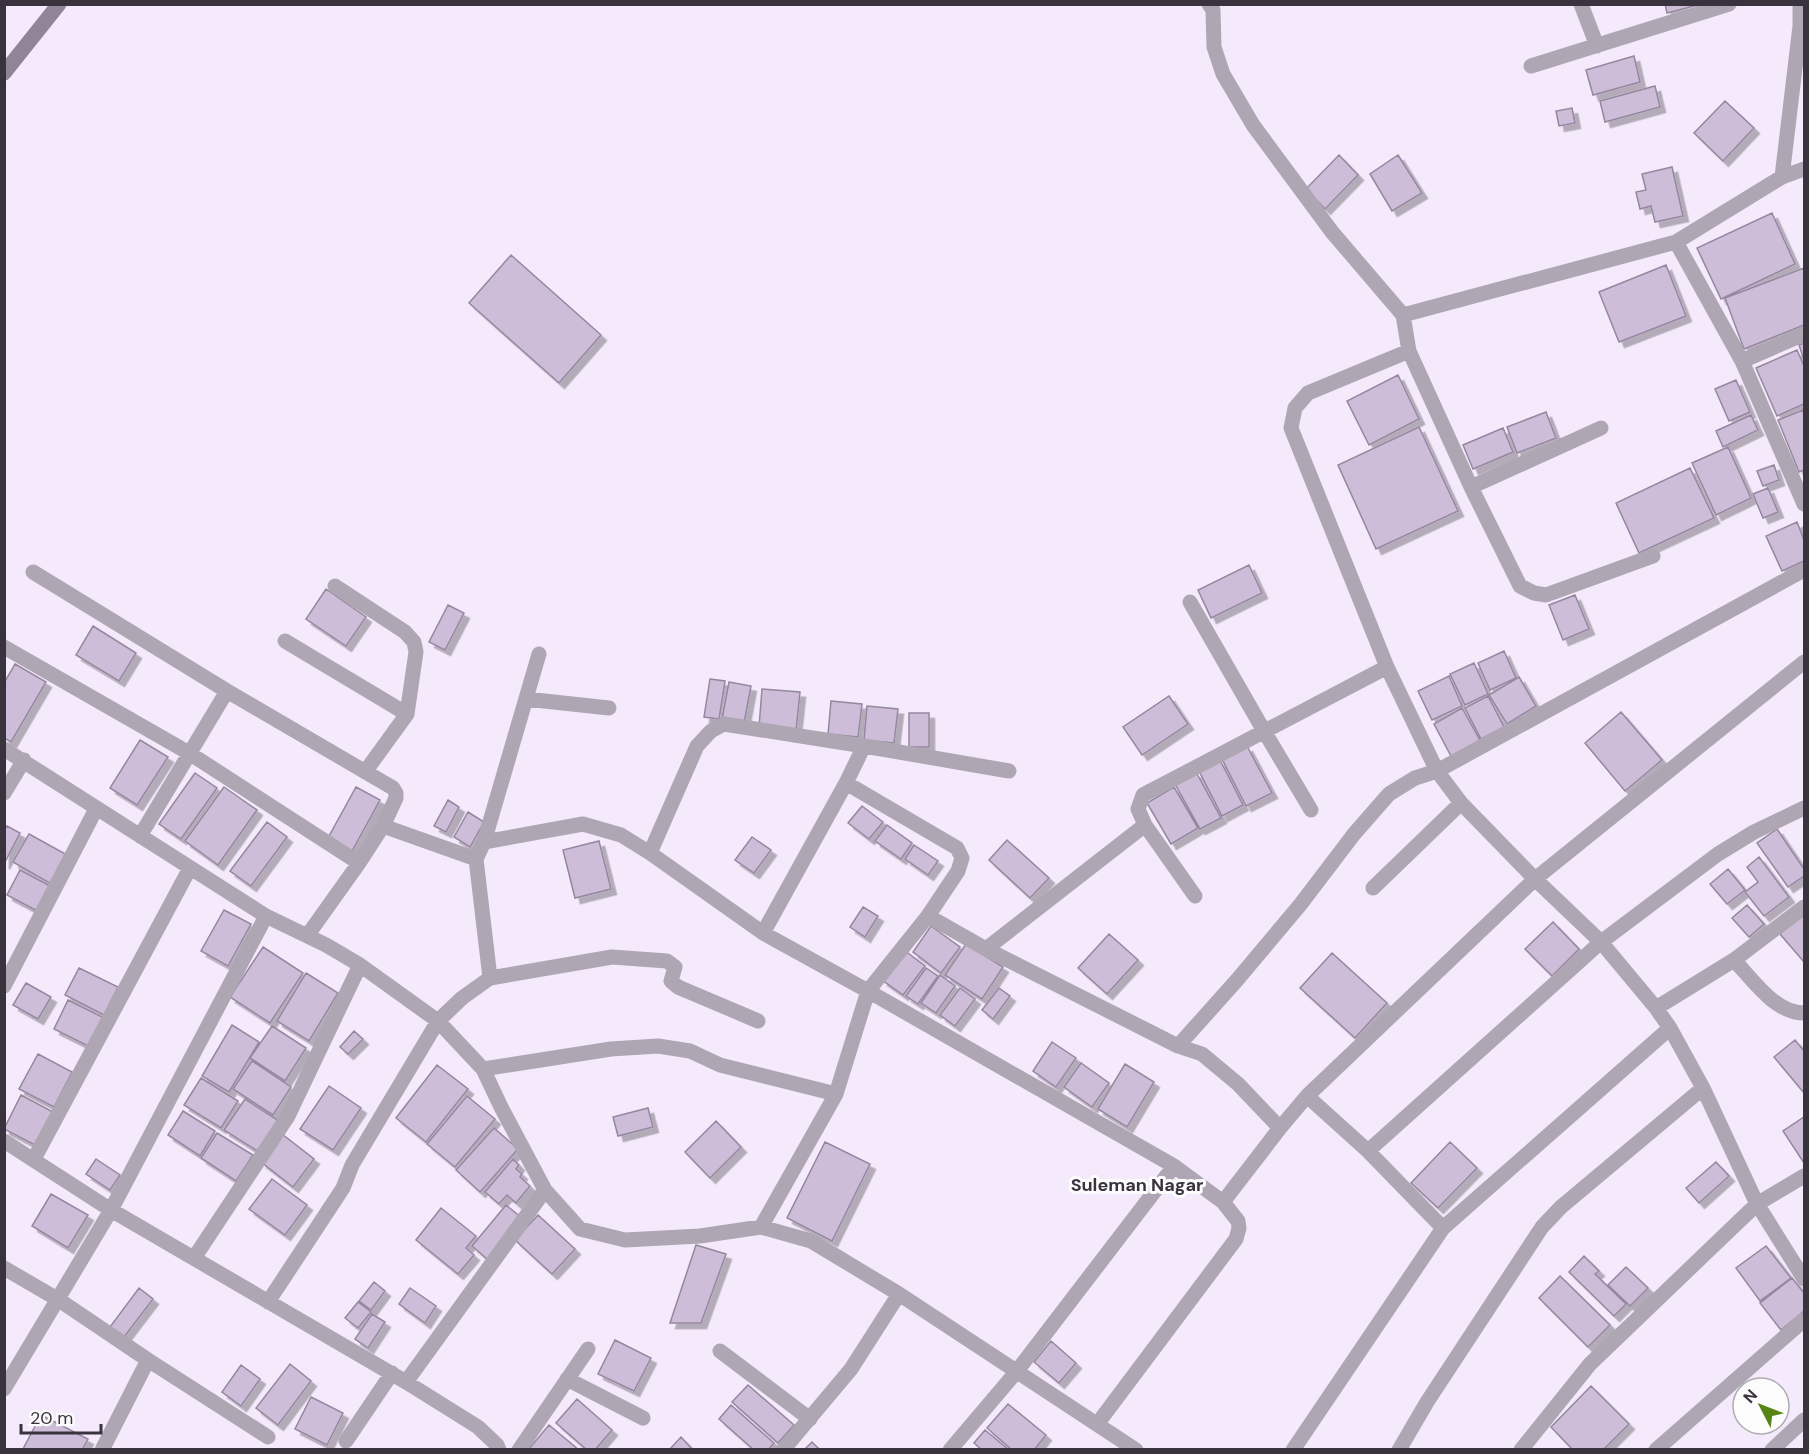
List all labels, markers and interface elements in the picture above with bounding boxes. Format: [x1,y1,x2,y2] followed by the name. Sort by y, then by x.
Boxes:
[1071,1173,1203,1197] district label: Suleman Nagar
[1731,1376,1791,1436] north arrow
[1739,1385,1762,1408] text: N
[21,1397,100,1435] scale bar
[30,1406,73,1430] text: 20 m

